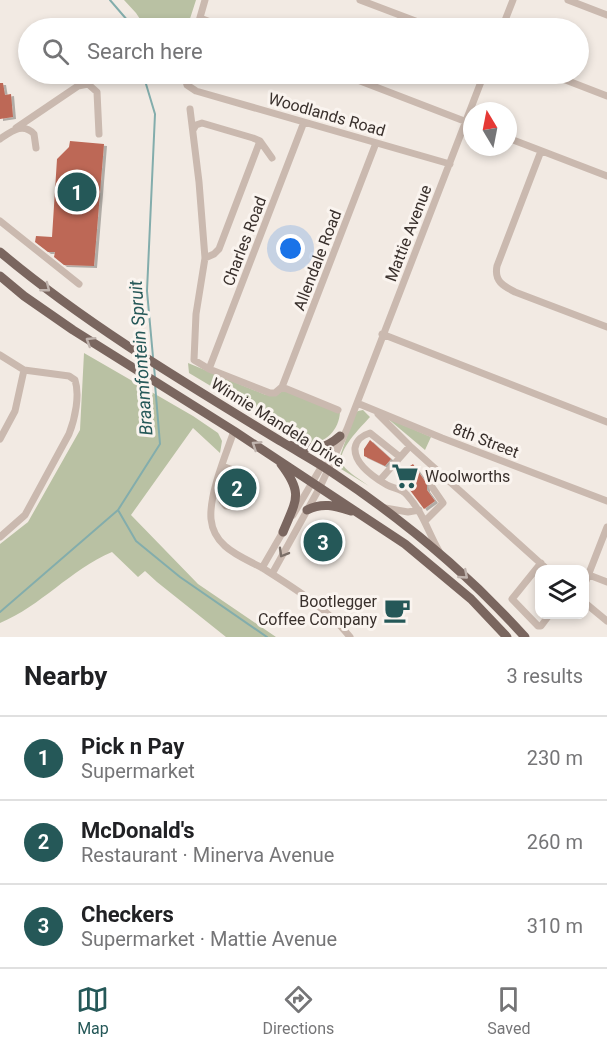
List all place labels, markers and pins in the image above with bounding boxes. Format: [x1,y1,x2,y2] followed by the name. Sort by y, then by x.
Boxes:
[58,170,97,214] pin: 1
[390,461,420,491] supermarket icon: Woolworths
[218,466,256,510] pin: 2
[425,467,510,486] place label: Woolworths
[304,520,342,564] pin: 3
[258,592,378,629] place label: Bootlegger Coffee Company
[382,595,412,625] cafe icon: Bootlegger Coffee Company

